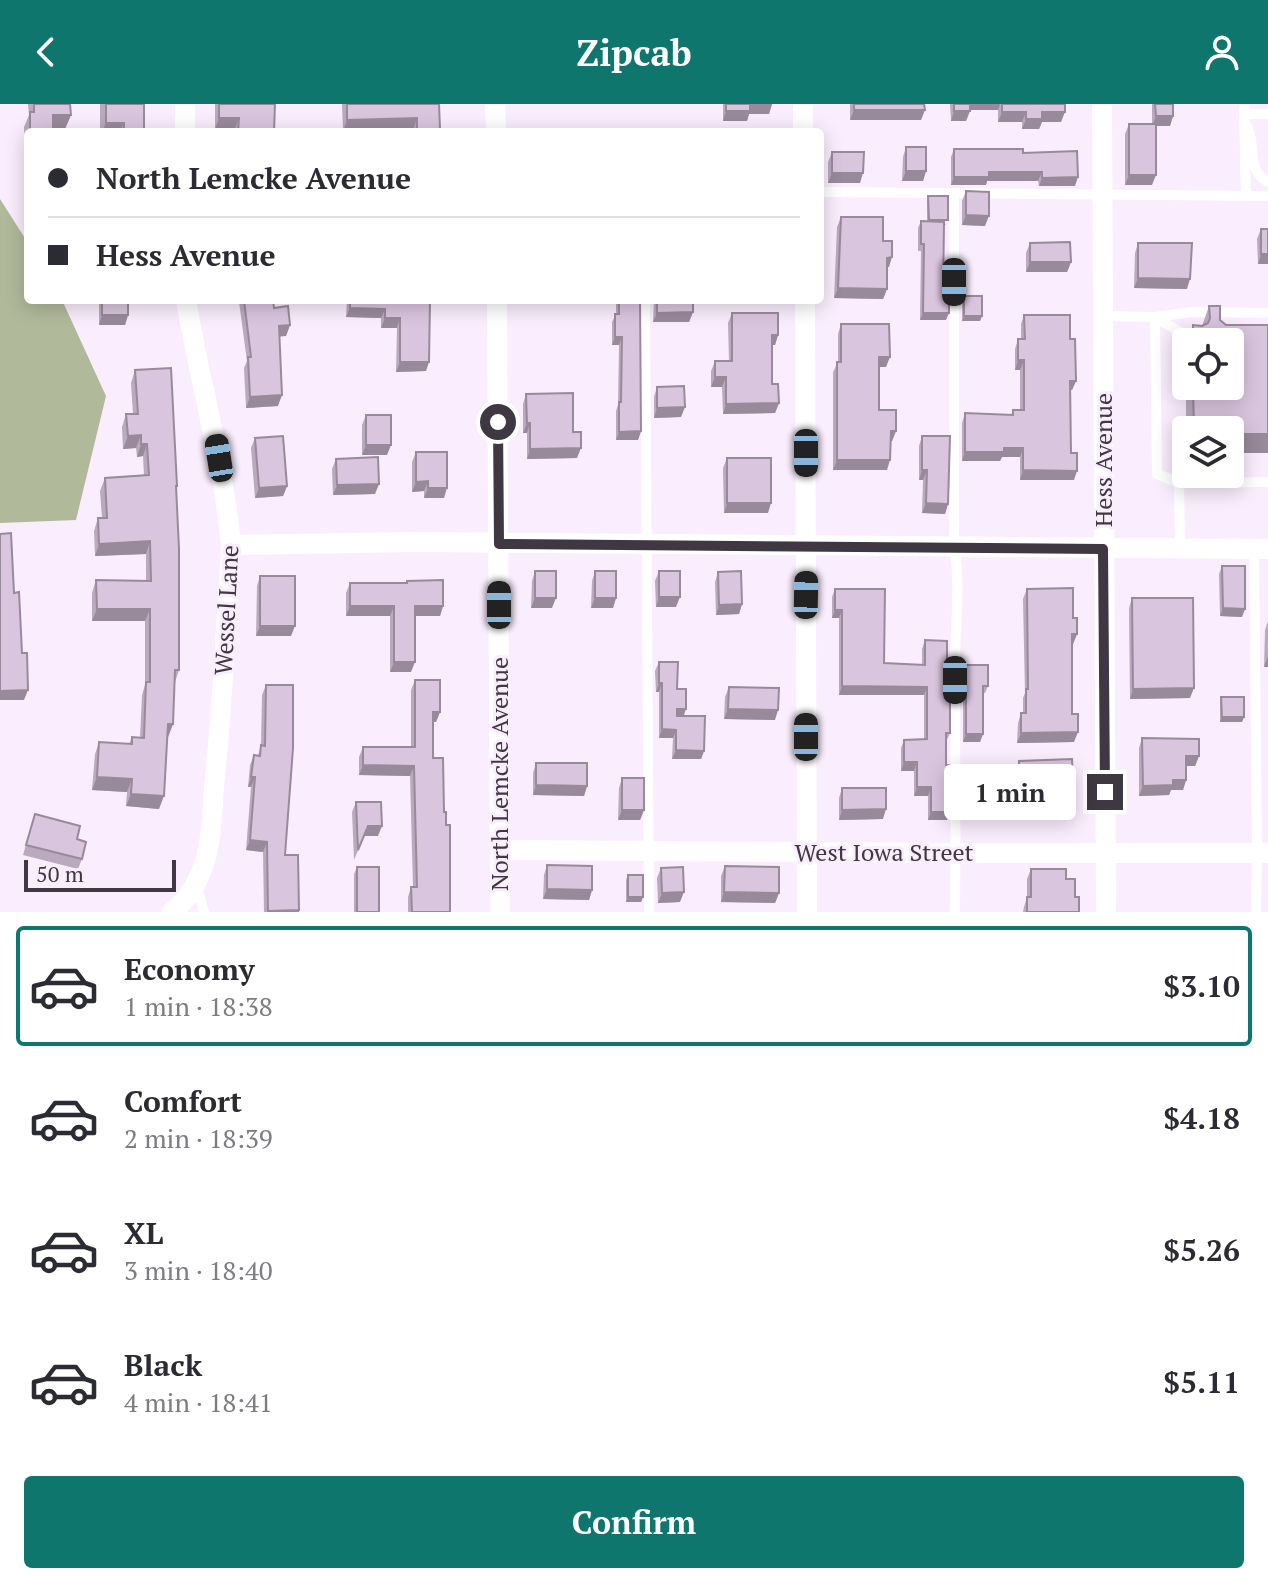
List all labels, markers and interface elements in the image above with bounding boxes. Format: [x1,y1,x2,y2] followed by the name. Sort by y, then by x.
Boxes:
[576,29,692,76] text: Zipcab
[24,30,68,74] icon: back
[1200,30,1244,74] icon: person
[96,158,411,198] text: North Lemcke Avenue
[96,235,276,275] text: Hess Avenue
[942,258,966,306] car
[1172,328,1244,488] map controls
[1172,328,1244,400] button: locate
[1087,393,1119,527] street label: Hess Avenue
[480,404,516,440] route start
[1172,416,1244,488] button: layers
[794,429,818,477] car
[203,432,235,484] car
[207,544,245,676] street label: Wessel Lane
[794,571,818,619] car
[487,581,511,629] car
[943,656,967,704] car
[483,657,515,891] street label: North Lemcke Avenue
[794,713,818,761] car
[945,764,1077,820] callout: 1 min
[1087,774,1123,810] route end
[974,775,1046,809] text: 1 min
[795,836,974,868] street label: West Iowa Street
[24,856,176,892] scale bar
[36,859,84,888] text: 50 m
[124,949,255,989] text: Economy
[28,950,100,1022] icon: car
[1163,966,1240,1006] text: $3.10
[124,989,273,1023] text: 1 min · 18:38
[124,1081,242,1121] text: Comfort
[28,1082,100,1154] icon: car
[1163,1098,1240,1138] text: $4.18
[124,1121,273,1155] text: 2 min · 18:39
[124,1213,163,1253] text: XL
[28,1214,100,1286] icon: car
[1163,1230,1240,1270] text: $5.26
[124,1253,273,1287] text: 3 min · 18:40
[124,1345,202,1385] text: Black
[28,1346,100,1418] icon: car
[1163,1362,1240,1402] text: $5.11
[124,1385,273,1419] text: 4 min · 18:41
[24,1476,1244,1568] button: Confirm

